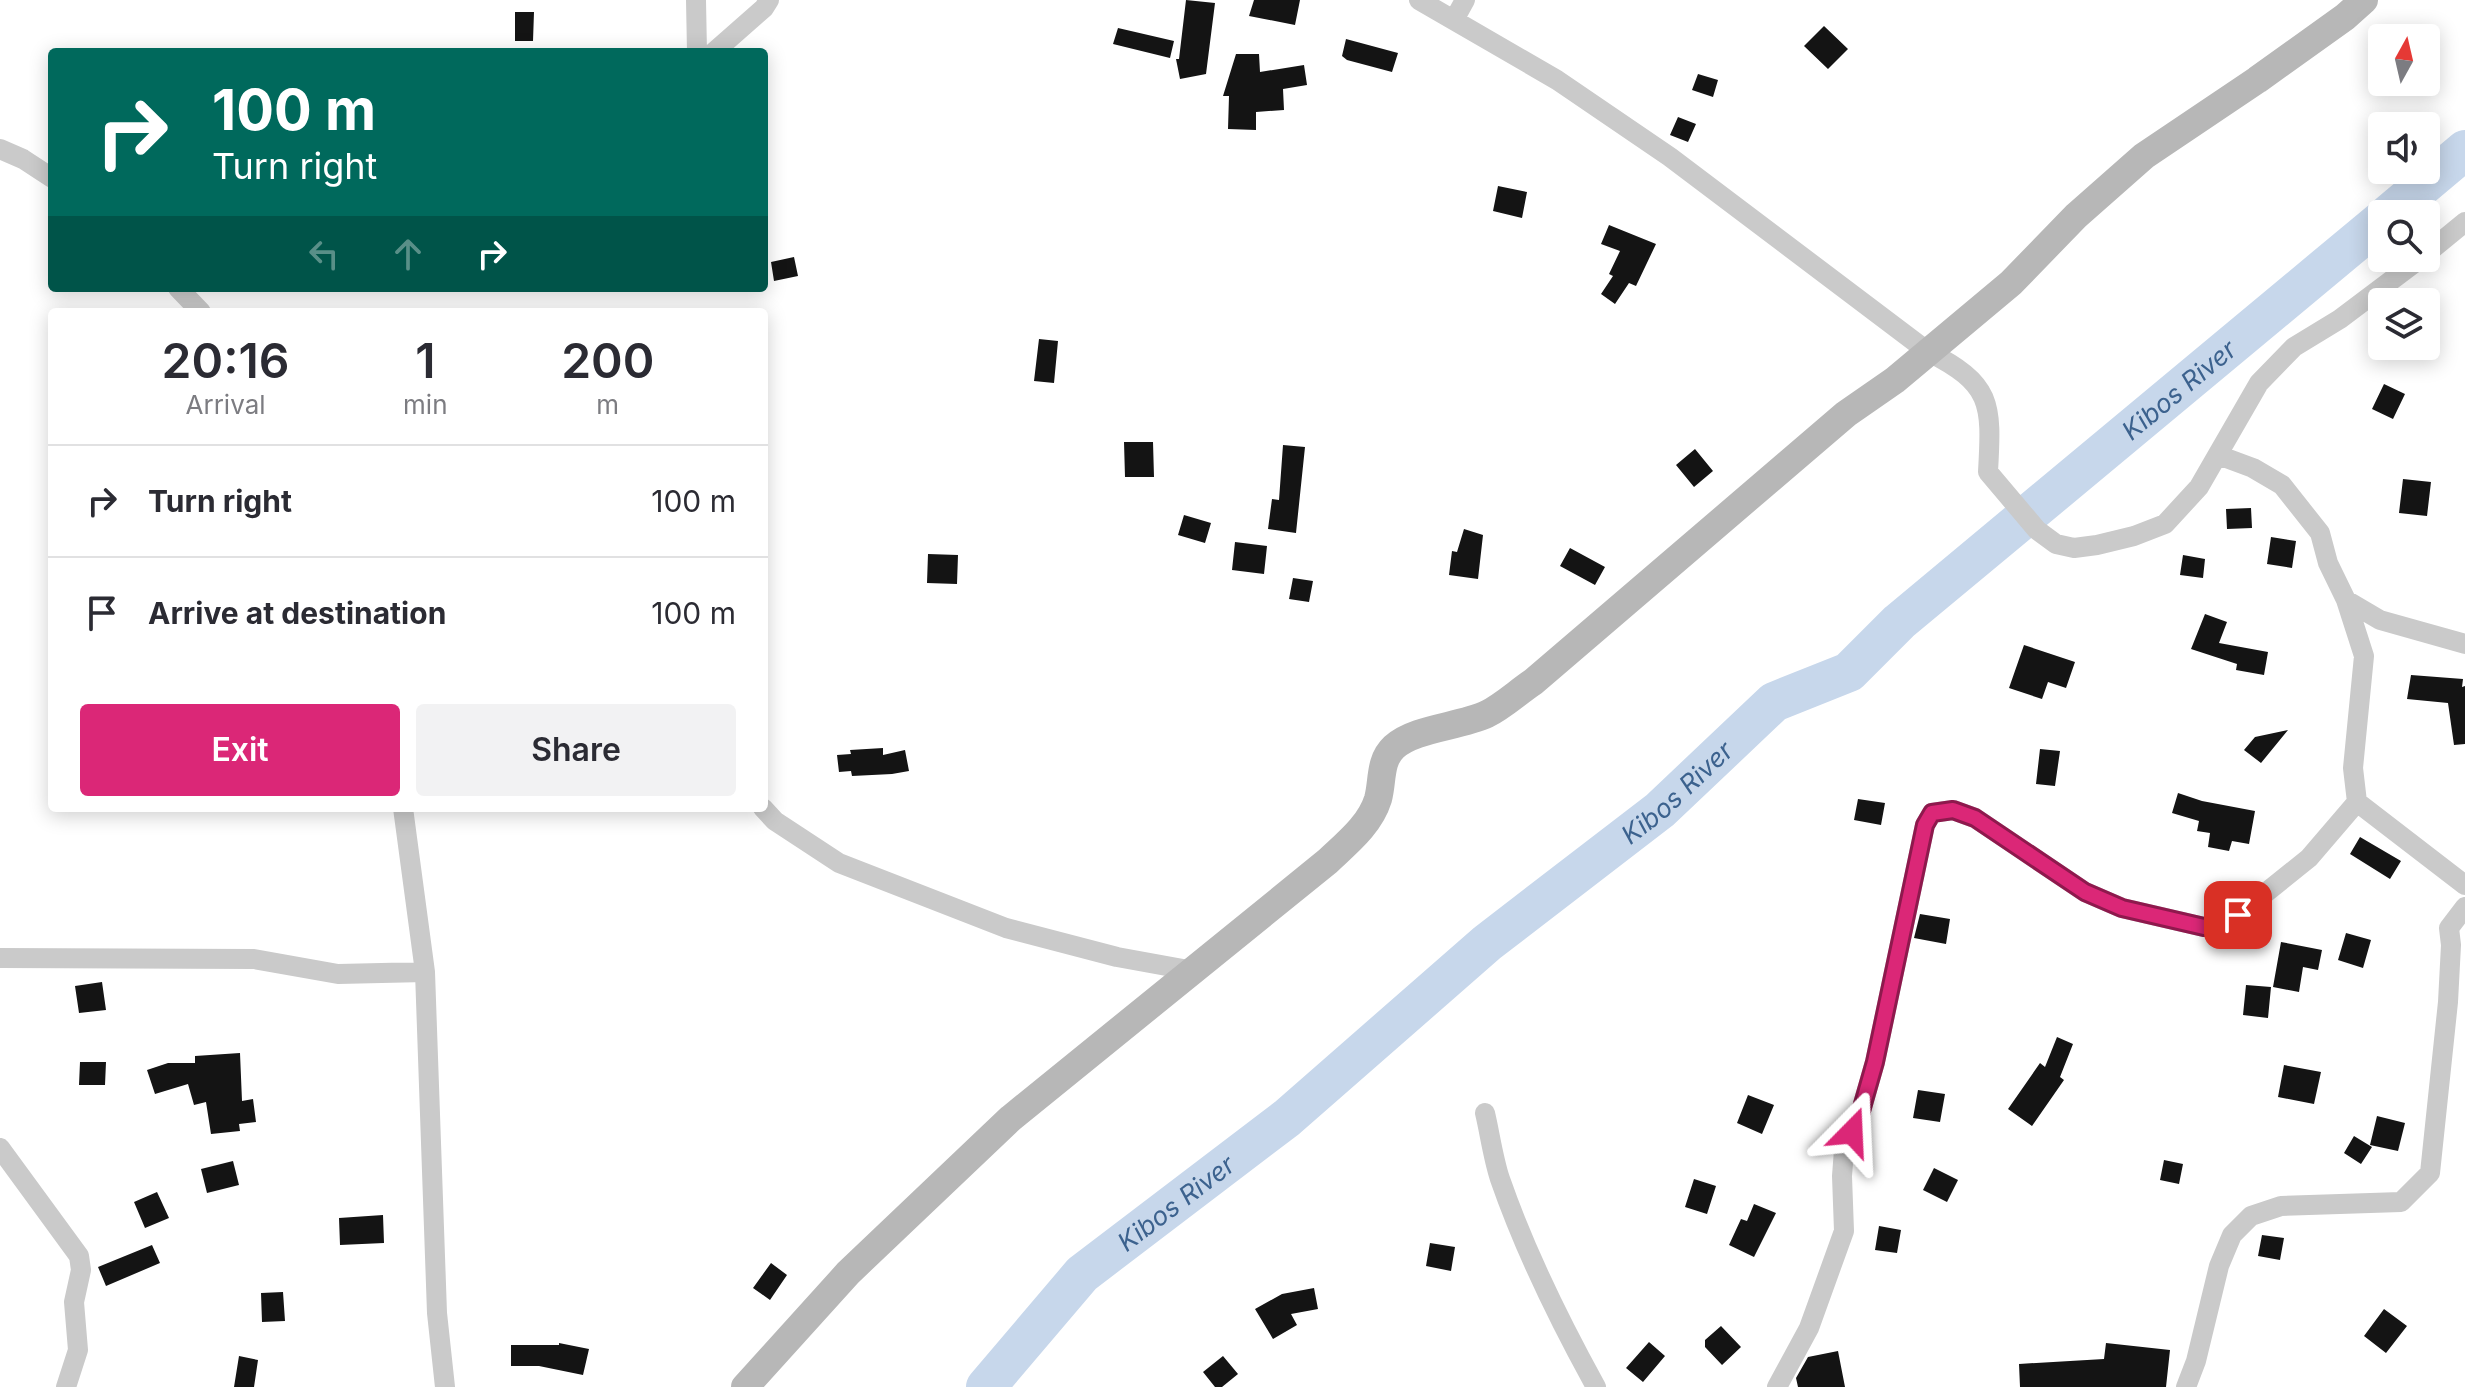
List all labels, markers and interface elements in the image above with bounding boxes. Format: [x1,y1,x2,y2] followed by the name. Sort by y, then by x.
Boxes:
[2368,24,2440,96] north arrow
[2368,24,2440,360] map controls
[212,76,376,144] text: 100 m
[80,80,184,184] icon: right
[2368,112,2440,184] button: sound
[212,144,377,188] text: Turn right
[2368,200,2440,272] button: search
[302,232,346,276] icon: left
[386,232,430,276] icon: ahead
[470,232,514,276] icon: right
[2368,288,2440,360] button: layers
[162,331,289,390] text: 20:16
[415,331,435,390] text: 1
[561,331,654,390] text: 200
[2115,332,2243,446] water label: Kibos River
[186,389,266,420] text: Arrival
[403,389,448,420] text: min
[596,389,619,420] text: m
[80,479,124,523] icon: right
[148,483,292,519] text: Turn right
[651,483,736,519] text: 100 m
[80,591,124,635] icon: arrive
[148,595,446,631] text: Arrive at destination
[651,595,736,631] text: 100 m
[80,704,400,796] button: Exit
[416,704,736,796] button: Share
[1615,734,1739,850] water label: Kibos River
[2204,881,2272,949] pin
[2216,893,2260,937] icon: arrive
[1810,1090,1894,1174] position arrow
[1111,1148,1241,1257] water label: Kibos River

